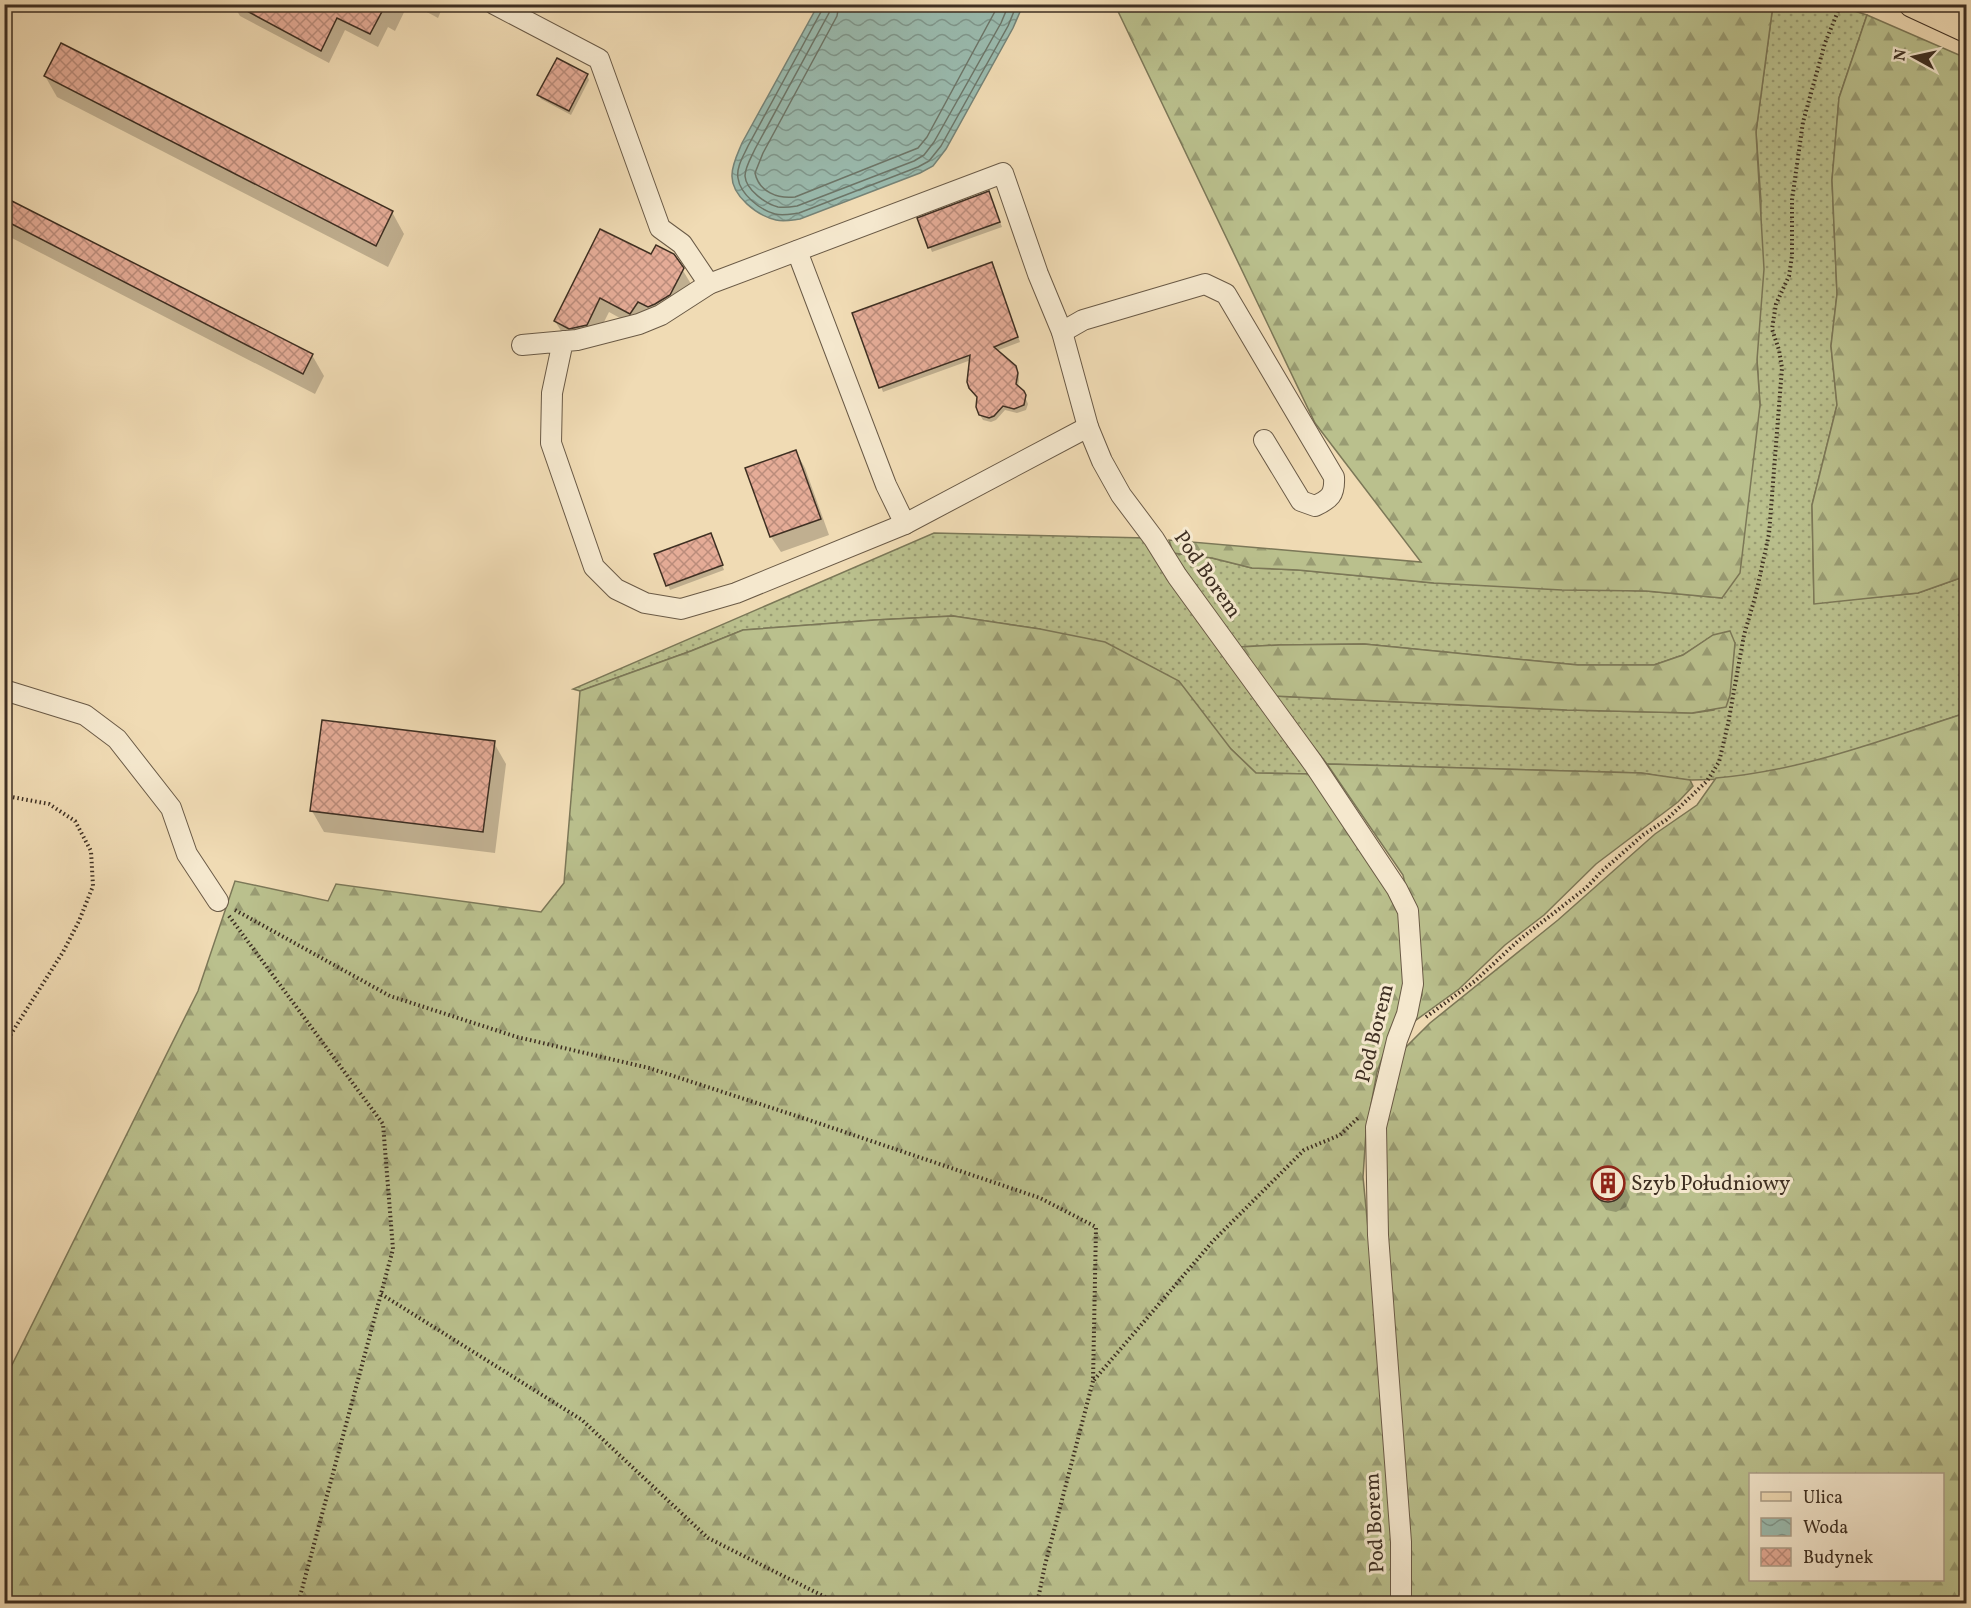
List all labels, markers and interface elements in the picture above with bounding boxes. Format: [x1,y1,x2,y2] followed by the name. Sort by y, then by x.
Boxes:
[1884,27,1944,87] north arrow
[1889,48,1913,62] text: N
[1166,525,1247,624] street label: Pod Borem
[1349,981,1402,1086] street label: Pod Borem
[1590,1165,1626,1201] building icon: Szyb Południowy
[1631,1170,1791,1199] place label: Szyb Południowy
[1358,1472,1393,1574] street label: Pod Borem
[1749,1473,1944,1581] legend
[1803,1486,1843,1511] text: Ulica
[1803,1516,1848,1541] text: Woda
[1803,1546,1874,1571] text: Budynek

